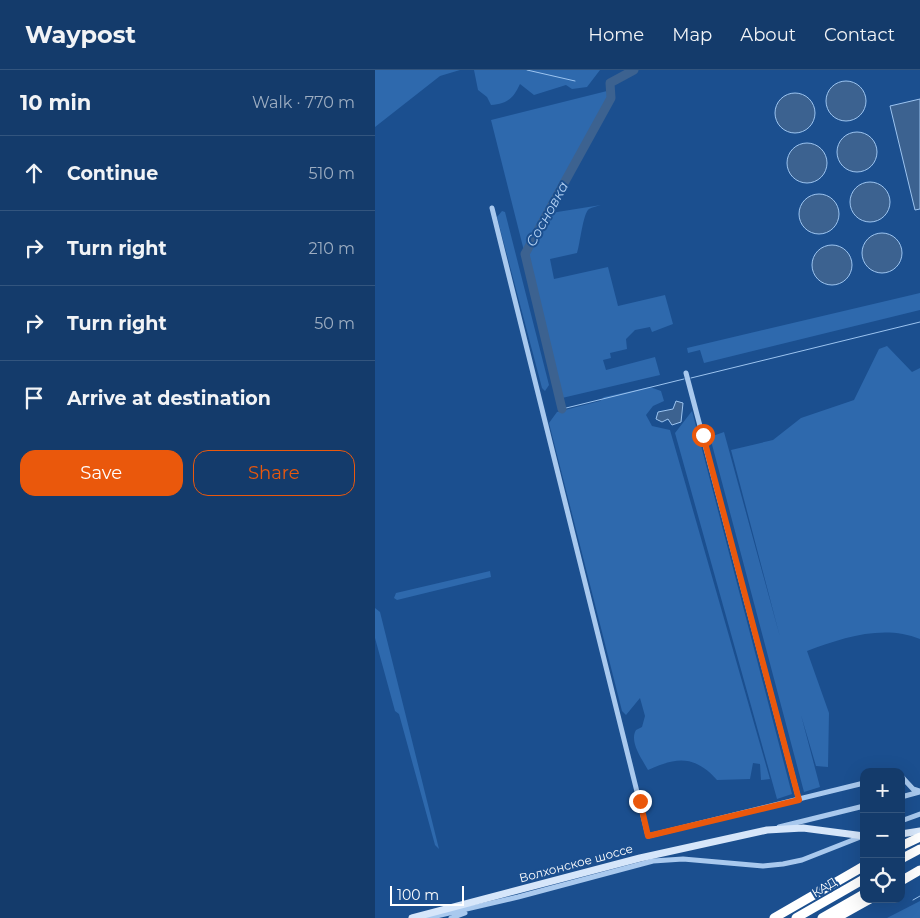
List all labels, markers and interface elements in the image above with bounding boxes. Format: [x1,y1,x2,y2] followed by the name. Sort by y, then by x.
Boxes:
[25,20,136,49] text: Waypost
[588,24,644,46] text: Home
[672,24,712,46] text: Map
[740,24,796,46] text: About
[824,24,895,46] text: Contact
[20,90,91,115] text: 10 min
[252,93,355,112] text: Walk · 770 m
[20,159,48,187] icon: ahead
[67,162,158,185] text: Continue
[308,164,355,183] text: 510 m
[522,178,572,250] water label: Сосновка
[20,234,48,262] icon: right
[67,237,167,260] text: Turn right
[308,239,355,258] text: 210 m
[20,309,48,337] icon: right
[67,312,167,335] text: Turn right
[314,314,355,333] text: 50 m
[20,384,48,412] icon: arrive
[67,387,271,410] text: Arrive at destination
[692,424,715,447] route start
[20,450,183,496] button: Save
[193,450,355,496] button: Share
[860,768,905,903] map controls
[860,768,905,813] button: +
[629,790,652,813] route end
[860,813,905,858] button: −
[517,841,635,885] street label: Волхонское шоссе
[860,858,905,903] button: locate
[809,874,840,900] street label: КАД
[390,883,464,906] scale bar
[397,886,439,904] text: 100 m

